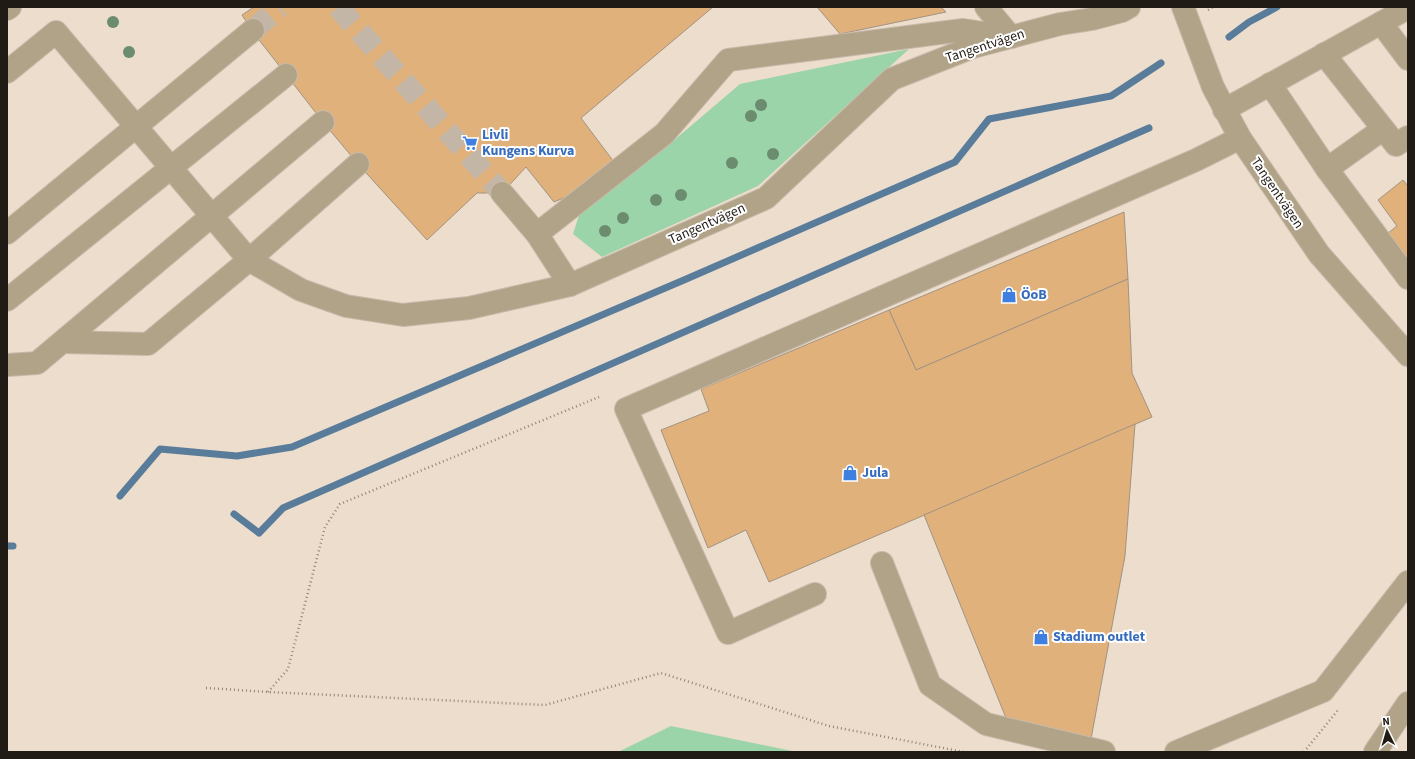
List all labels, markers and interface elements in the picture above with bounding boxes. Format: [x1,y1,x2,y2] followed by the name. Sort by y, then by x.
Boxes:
[943,24,1027,68] street label: Tangentvägen
[482,125,574,161] place label: Livli Kungens Kurva
[461,134,479,152] supermarket icon: Livli Kungens Kurva
[1246,153,1308,233] street label: Tangentvägen
[665,198,749,250] street label: Tangentvägen
[1021,285,1047,305] place label: ÖoB
[1000,286,1018,304] shop icon: ÖoB
[862,463,888,483] place label: Jula
[841,464,859,482] shop icon: Jula
[1053,627,1146,647] place label: Stadium outlet
[1032,628,1050,646] shop icon: Stadium outlet
[1367,711,1407,751] north arrow
[1382,714,1390,729] text: N

